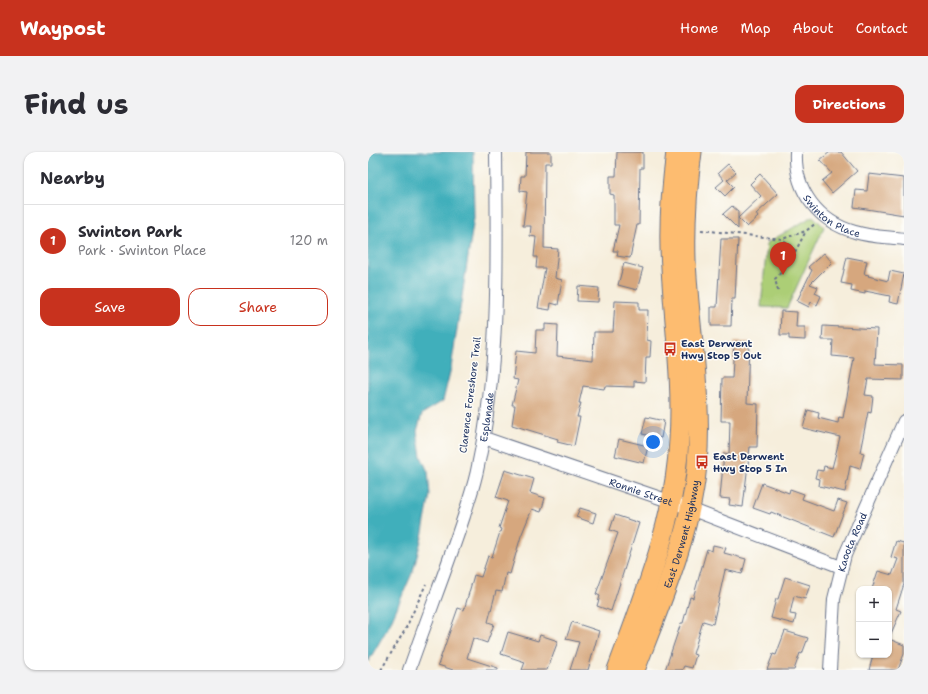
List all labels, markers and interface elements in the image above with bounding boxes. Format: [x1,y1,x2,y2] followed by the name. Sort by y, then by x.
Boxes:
[20,16,105,41] text: Waypost
[680,19,719,37] text: Home
[741,19,771,37] text: Map
[793,19,834,37] text: About
[856,19,908,37] text: Contact
[24,85,129,123] text: Find us
[795,85,904,123] button: Directions
[40,167,105,189] text: Nearby
[801,192,862,240] street label: Swinton Place
[78,222,182,242] text: Swinton Park
[50,232,56,249] text: 1
[290,232,328,249] text: 120 m
[78,242,206,259] text: Park · Swinton Place
[770,242,796,275] pin: 1
[40,288,180,326] button: Save
[188,288,328,326] button: Share
[456,336,484,454] street label: Clarence Foreshore Trail
[681,337,762,362] place label: East Derwent Hwy Stop 5 Out
[662,341,678,357] bus stop icon: East Derwent Hwy Stop 5 Out
[476,391,496,443] street label: Esplanade
[643,432,663,452] your location
[713,450,788,475] place label: East Derwent Hwy Stop 5 In
[694,454,710,470] bus stop icon: East Derwent Hwy Stop 5 In
[608,475,675,508] street label: Ronnie Street
[660,479,702,590] street label: East Derwent Highway
[835,509,870,573] street label: Kaoota Road
[856,586,892,658] map controls
[856,586,892,622] button: +
[856,622,892,658] button: −

